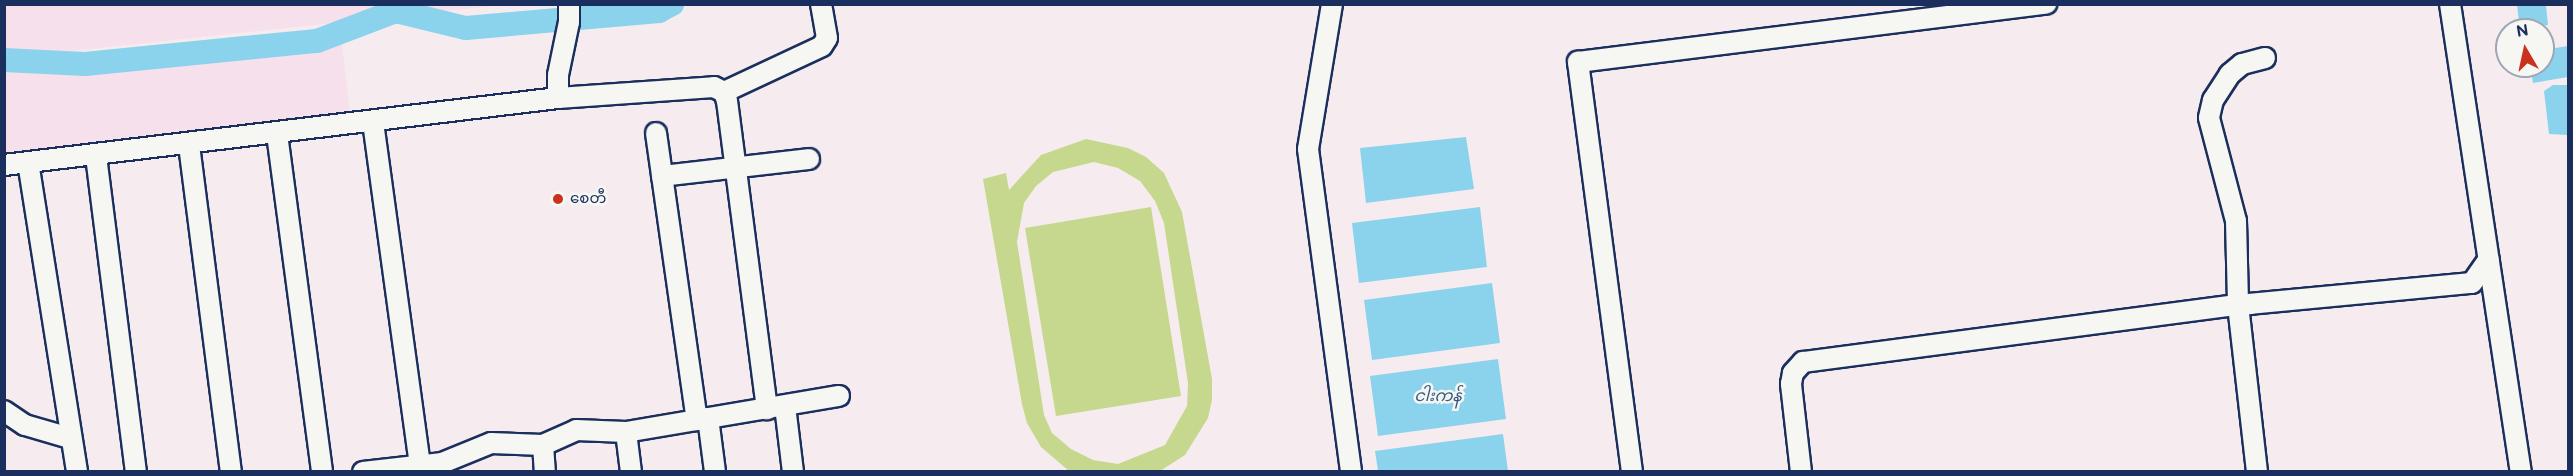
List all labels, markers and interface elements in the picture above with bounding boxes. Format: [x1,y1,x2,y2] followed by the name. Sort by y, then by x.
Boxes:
[2495,18,2555,78] north arrow
[2515,21,2530,42] text: N
[570,190,606,208] place label: စေတီ
[551,192,565,206] marker: စေတီ
[1414,387,1462,407] water label: ငါးကန်

